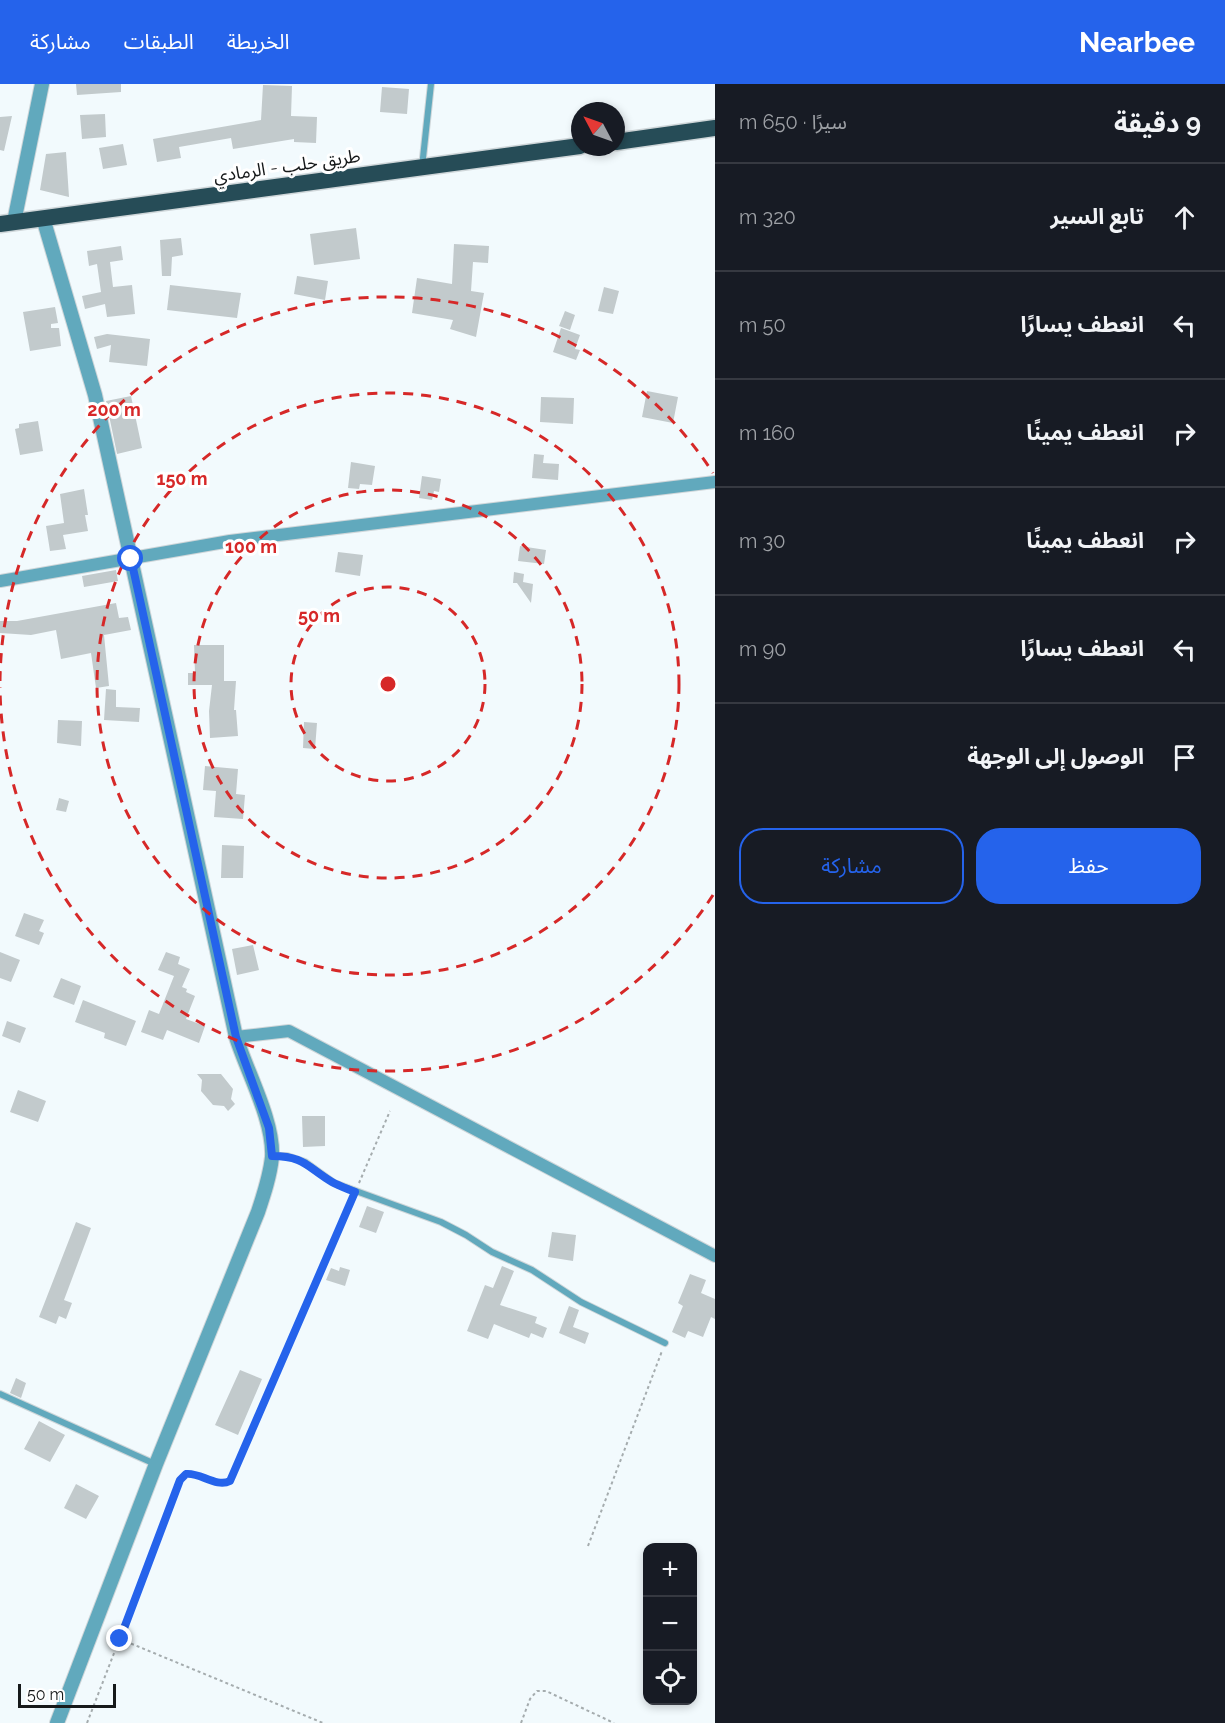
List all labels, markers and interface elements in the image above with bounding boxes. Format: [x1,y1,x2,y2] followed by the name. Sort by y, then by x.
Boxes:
[1079,26,1195,59] text: Nearbee
[30,29,91,54] text: مشاركة
[124,29,194,54] text: الطبقات
[227,29,290,54] text: الخريطة
[571,102,625,156] north arrow
[1114,108,1201,138] text: 9 دقيقة
[739,110,847,134] text: سيرًا · 650 m
[212,145,362,189] street label: طريق حلب - الرمادي
[1168,201,1201,234] icon: ahead
[1050,203,1144,229] text: تابع السير
[739,205,796,229] text: 320 m
[1168,309,1201,342] icon: left
[1021,311,1144,337] text: انعطف يسارًا
[739,313,786,337] text: 50 m
[87,399,141,420] text: 200 m
[1168,417,1201,450] icon: right
[1026,419,1144,445] text: انعطف يمينًا
[739,421,795,445] text: 160 m
[157,468,208,489] text: 150 m
[1168,525,1201,558] icon: right
[1026,527,1144,553] text: انعطف يمينًا
[739,529,785,553] text: 30 m
[225,536,277,557] text: 100 m
[117,545,143,571] route start
[298,605,340,626] text: 50 m
[1168,633,1201,666] icon: left
[1021,635,1144,661] text: انعطف يسارًا
[739,637,786,661] text: 90 m
[378,674,398,694] centre of rings
[1168,741,1201,774] icon: arrive
[967,743,1144,769] text: الوصول إلى الوجهة
[739,828,964,904] button: مشاركة
[976,828,1201,904] button: حفظ
[643,1543,697,1705] map controls
[643,1543,697,1597] button: +
[643,1597,697,1651] button: −
[106,1625,132,1651] route end
[643,1651,697,1705] button: locate
[18,1681,116,1708] scale bar
[27,1685,64,1704] text: 50 m

